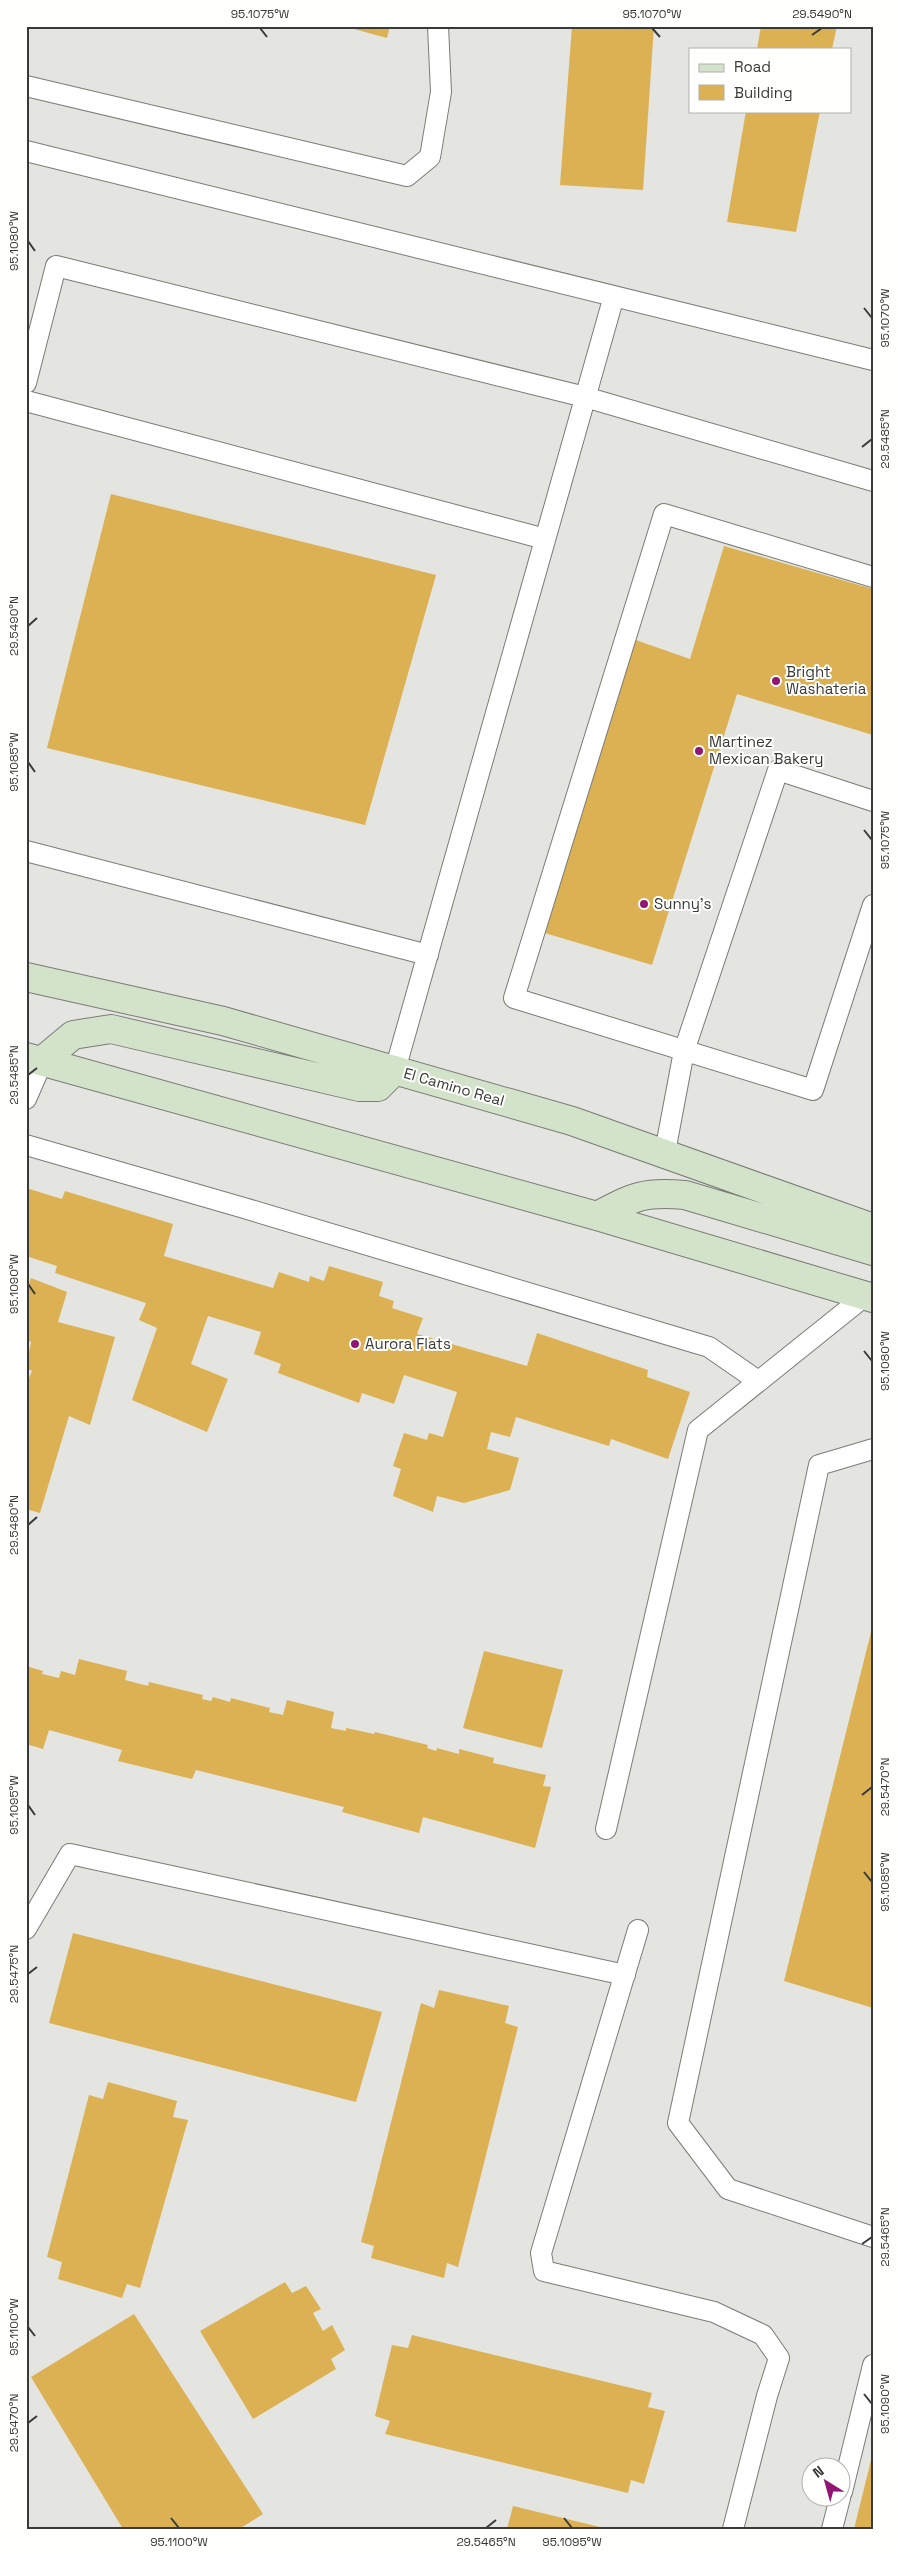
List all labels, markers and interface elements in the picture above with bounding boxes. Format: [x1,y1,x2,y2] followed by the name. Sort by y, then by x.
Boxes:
[231,6,290,22] text: 95.1075°W
[622,6,682,22] text: 95.1070°W
[792,6,852,22] text: 29.5490°N
[689,48,852,112] legend
[734,57,771,76] text: Road
[734,83,793,102] text: Building
[6,210,22,271] text: 95.1080°W
[877,288,893,348] text: 95.1070°W
[877,409,893,469] text: 29.5485°N
[6,596,22,656] text: 29.5490°N
[786,662,867,698] place label: Bright Washateria
[770,675,782,687] marker: Bright Washateria
[6,732,22,792] text: 95.1085°W
[709,732,824,768] place label: Martinez Mexican Bakery
[693,745,705,757] marker: Martinez Mexican Bakery
[877,810,893,869] text: 95.1075°W
[654,894,712,913] place label: Sunny's
[638,898,650,910] marker: Sunny's
[6,1045,22,1105] text: 29.5485°N
[402,1063,507,1110] street label: El Camino Real
[6,1254,22,1314] text: 95.1090°W
[877,1330,893,1391] text: 95.1080°W
[365,1334,451,1353] place label: Aurora Flats
[349,1338,361,1350] marker: Aurora Flats
[6,1495,22,1555] text: 29.5480°N
[877,1758,893,1816] text: 29.5470°N
[6,1775,22,1835] text: 95.1095°W
[877,1852,893,1912] text: 95.1085°W
[6,1945,22,2003] text: 29.5475°N
[877,2207,893,2267] text: 29.5465°N
[6,2298,22,2356] text: 95.1100°W
[877,2374,893,2434] text: 95.1090°W
[6,2394,22,2452] text: 29.5470°N
[802,2458,852,2508] north arrow
[809,2462,827,2482] text: N
[150,2534,208,2550] text: 95.1100°W
[456,2534,516,2550] text: 29.5465°N
[542,2534,602,2550] text: 95.1095°W

